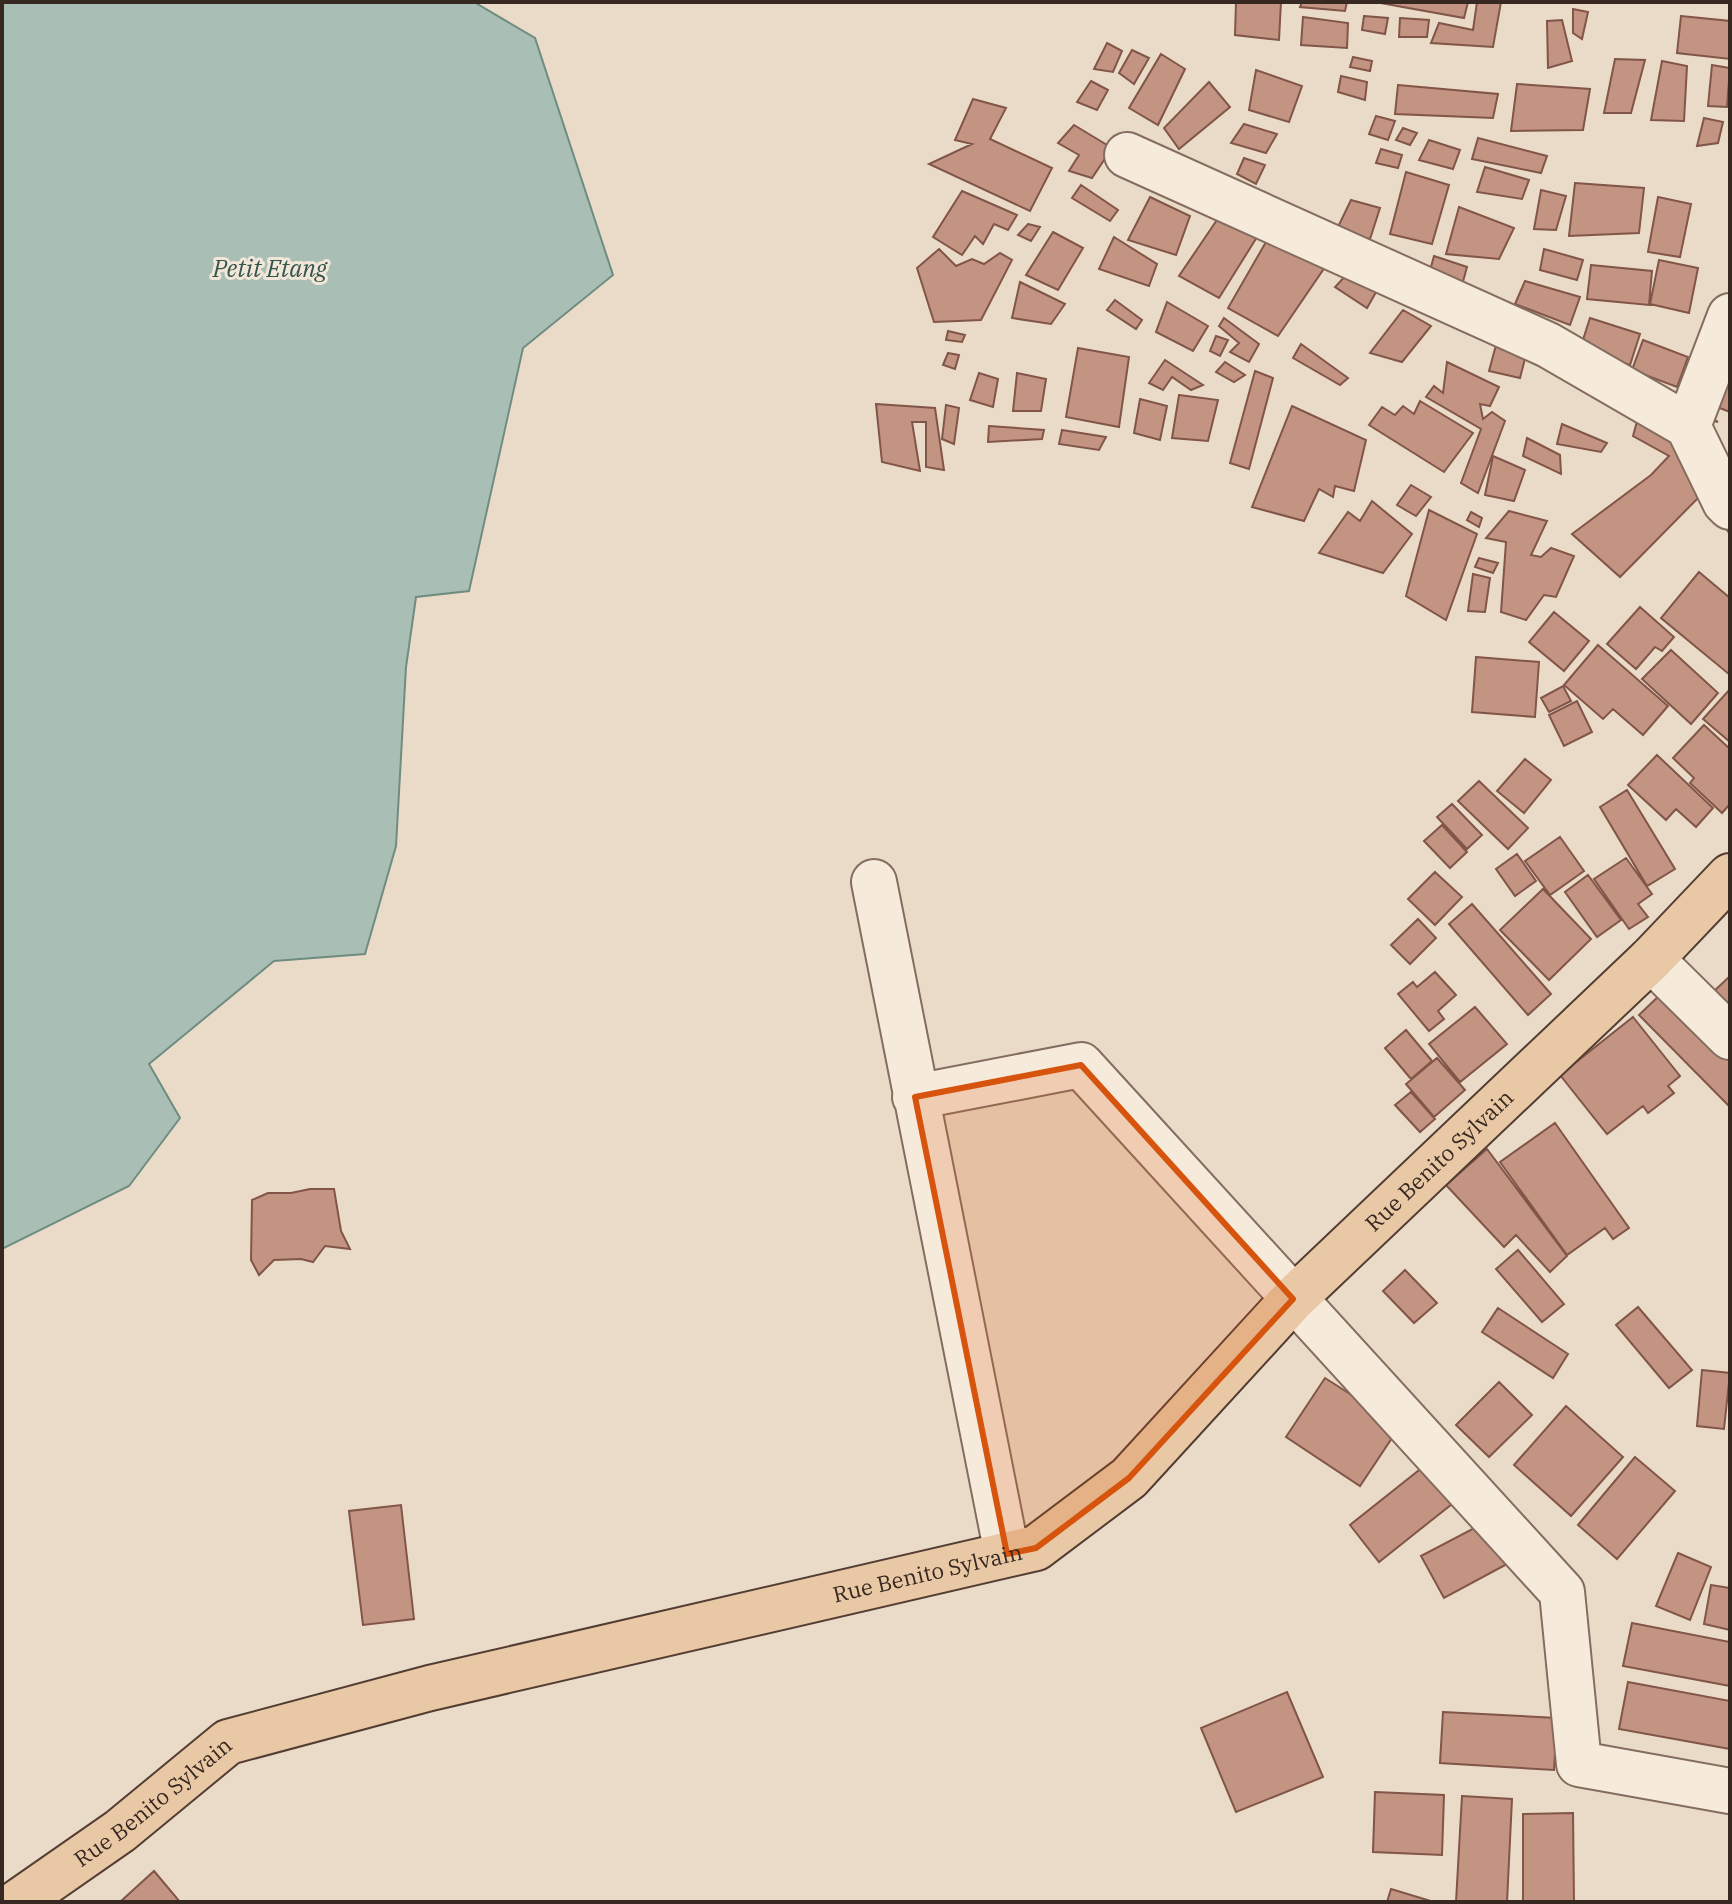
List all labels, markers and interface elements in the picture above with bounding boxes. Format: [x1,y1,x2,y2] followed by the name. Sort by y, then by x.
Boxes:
[212,252,328,284] water label: Petit Etang
[1359,1083,1519,1237] street label: Rue Benito Sylvain
[830,1537,1025,1609] street label: Rue Benito Sylvain
[68,1730,237,1873] street label: Rue Benito Sylvain

